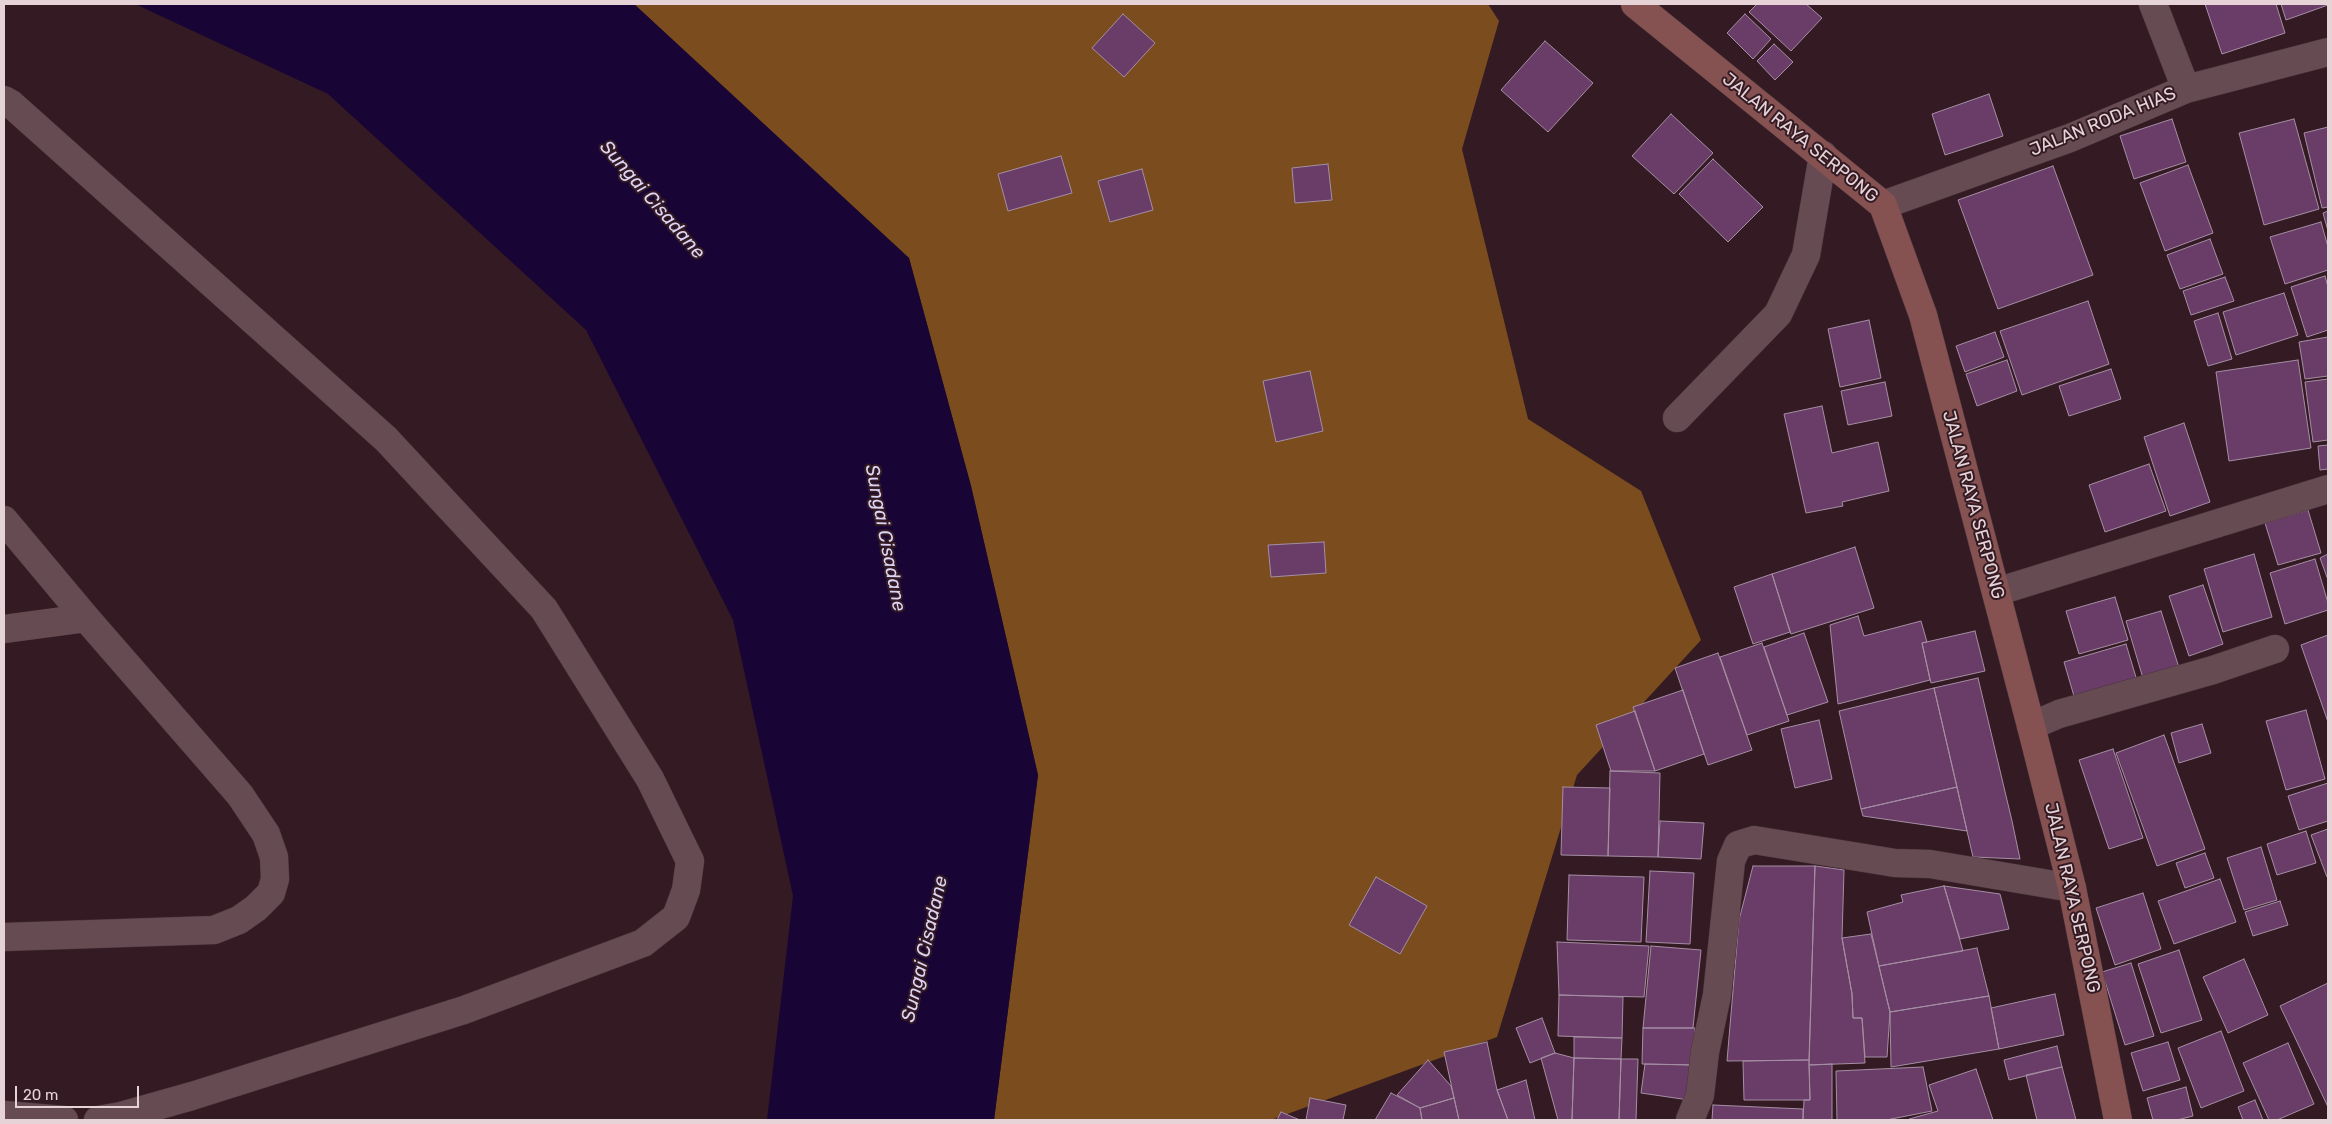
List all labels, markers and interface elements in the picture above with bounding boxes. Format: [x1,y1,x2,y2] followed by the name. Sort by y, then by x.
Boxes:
[1718,69,1882,207] street label: JALAN RAYA SERPONG
[2027,83,2179,161] street label: JALAN RODA HIAS
[594,136,710,264] water label: Sungai Cisadane
[1937,408,2009,602] street label: JALAN RAYA SERPONG
[860,463,910,613] water label: Sungai Cisadane
[2040,801,2104,995] street label: JALAN RAYA SERPONG
[897,874,953,1024] water label: Sungai Cisadane
[18,1076,141,1108] scale bar
[23,1086,58,1104] text: 20 m

